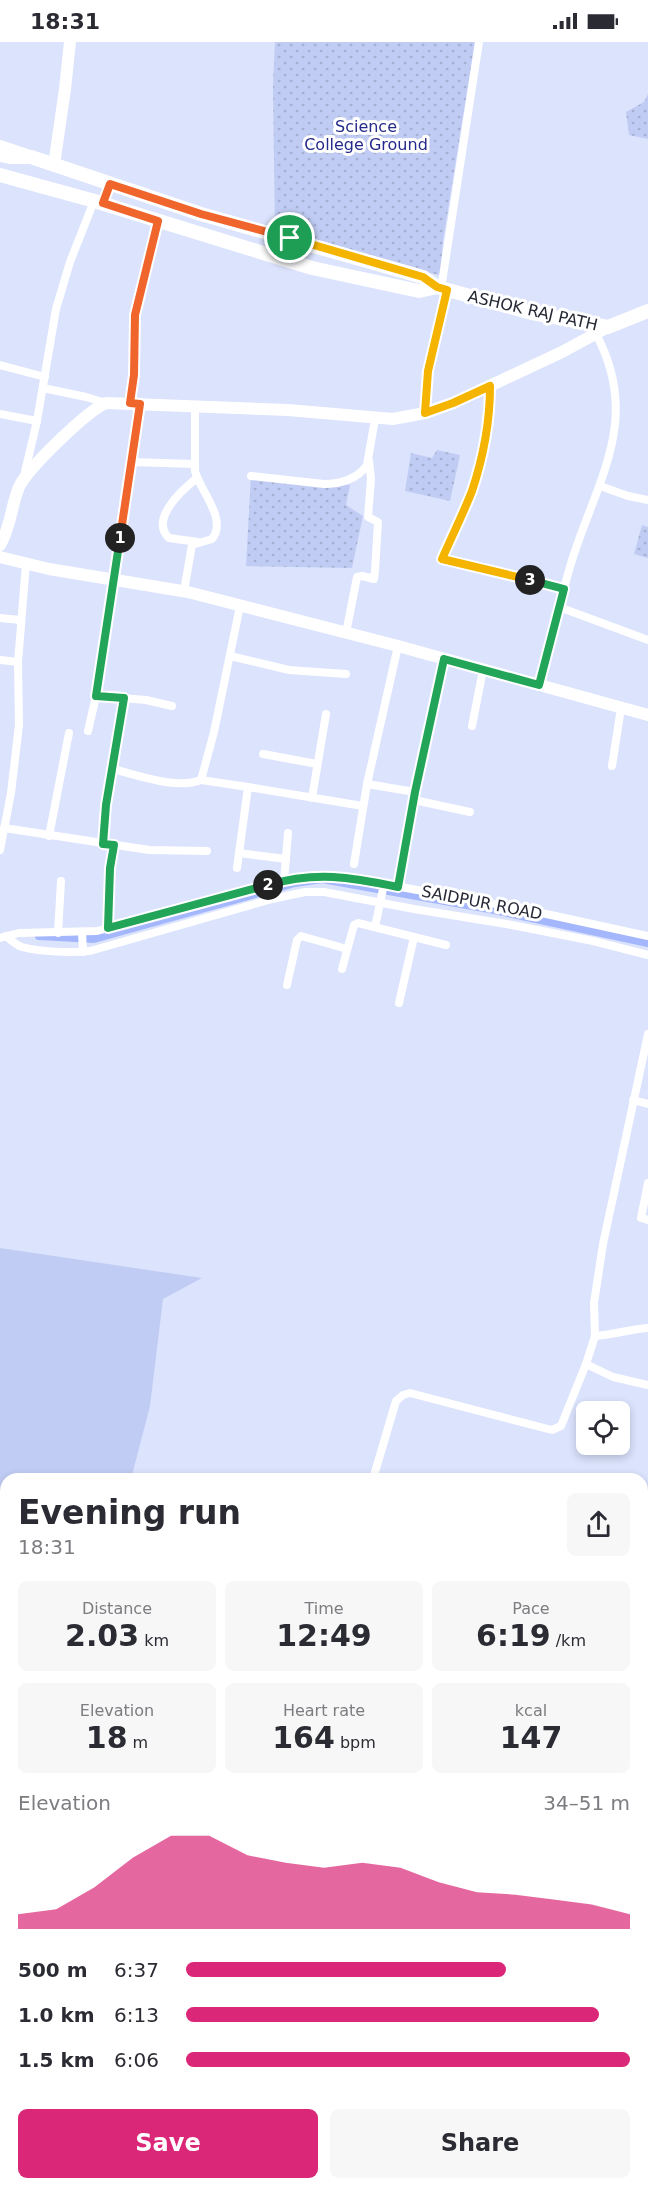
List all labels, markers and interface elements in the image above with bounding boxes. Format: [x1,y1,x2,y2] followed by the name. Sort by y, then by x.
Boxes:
[30,9,100,34] text: 18:31
[304,117,428,154] park label: Science College Ground
[264,212,315,263] pin
[273,221,306,254] icon: arrive
[466,286,600,335] street label: ASHOK RAJ PATH
[105,523,135,553] pin: 1
[114,528,126,547] text: 1
[515,565,545,595] pin: 3
[524,570,536,589] text: 3
[253,870,283,900] pin: 2
[262,875,274,894] text: 2
[420,881,544,924] street label: SAIDPUR ROAD
[576,1401,630,1455] map controls
[576,1401,630,1455] button: locate
[18,1493,241,1532] text: Evening run
[567,1493,630,1556] button: share
[18,1535,76,1559] text: 18:31
[82,1599,152,1618] text: Distance
[304,1599,344,1618] text: Time
[512,1599,550,1618] text: Pace
[65,1618,139,1653] text: 2.03
[276,1618,372,1653] text: 12:49
[476,1618,551,1653] text: 6:19
[139,1631,169,1650] text: km
[551,1631,586,1650] text: /km
[80,1701,154,1720] text: Elevation
[283,1701,365,1720] text: Heart rate
[515,1701,547,1720] text: kcal
[86,1720,128,1755] text: 18
[272,1720,335,1755] text: 164
[500,1720,562,1755] text: 147
[128,1733,148,1752] text: m
[335,1733,376,1752] text: bpm
[18,1791,111,1815] text: Elevation
[543,1791,630,1815] text: 34–51 m
[18,1958,88,1982] text: 500 m
[114,1958,159,1982] text: 6:37
[18,2003,95,2027] text: 1.0 km
[114,2003,159,2027] text: 6:13
[18,2048,95,2072] text: 1.5 km
[114,2048,159,2072] text: 6:06
[18,2109,318,2178] button: Save
[330,2109,630,2178] button: Share

